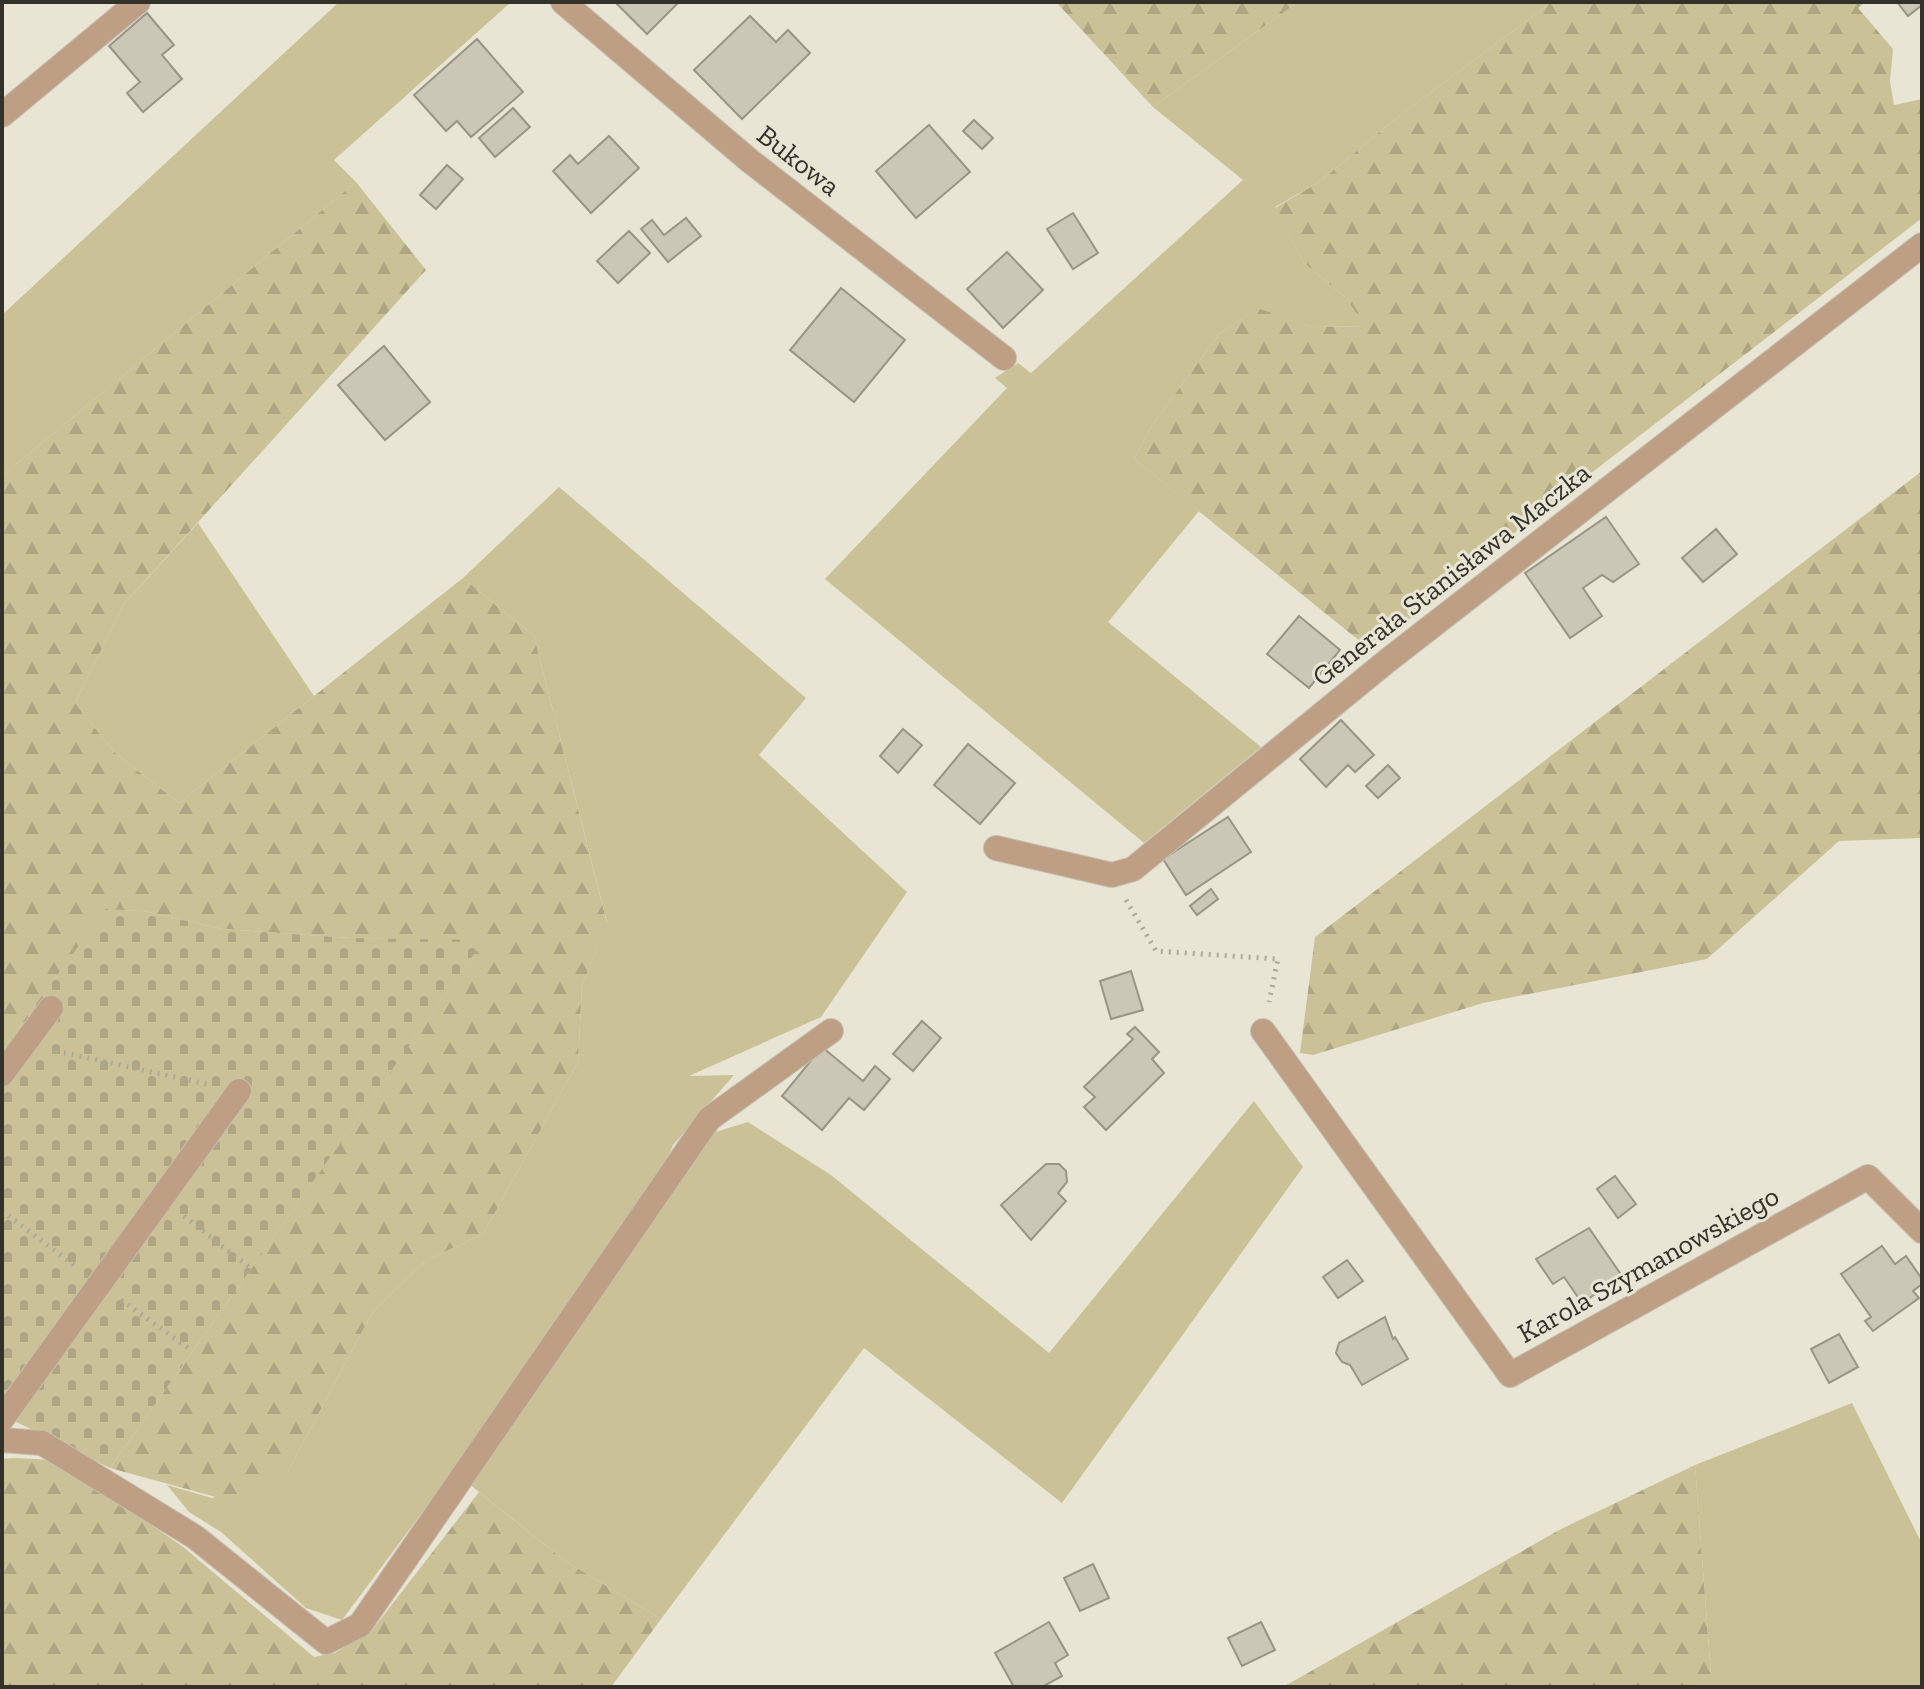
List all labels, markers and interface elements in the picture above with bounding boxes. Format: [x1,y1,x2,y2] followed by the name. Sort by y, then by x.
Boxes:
[751,118,847,203] street label: Bukowa
[1306,455,1597,693] street label: Generała Stanisława Maczka
[1512,1179,1785,1350] street label: Karola Szymanowskiego

